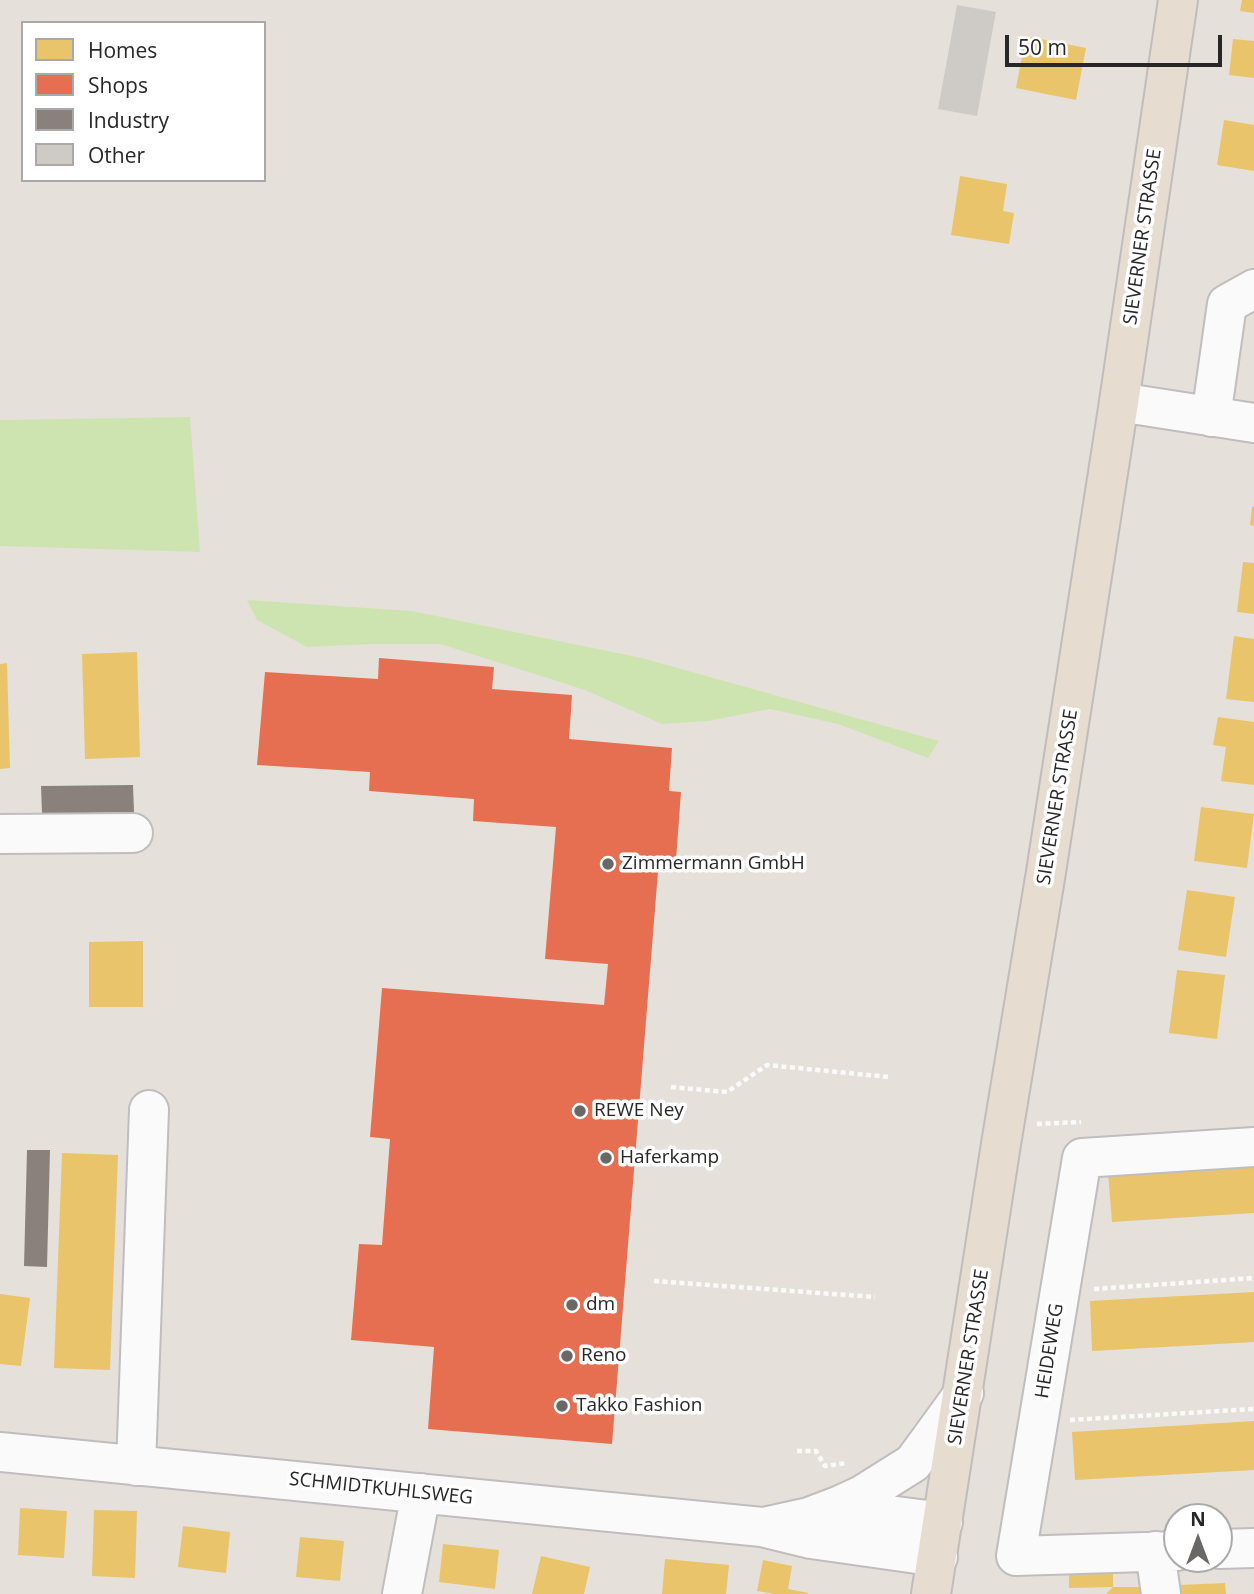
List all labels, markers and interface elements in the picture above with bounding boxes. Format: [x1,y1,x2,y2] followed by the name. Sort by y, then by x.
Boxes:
[21,21,266,182] legend
[1009,21,1226,65] scale bar
[1018,33,1067,61] text: 50 m
[88,36,157,64] text: Homes
[88,71,148,99] text: Shops
[88,106,169,134] text: Industry
[88,141,145,169] text: Other
[1119,148,1167,326] street label: SIEVERNER STRASSE
[1033,708,1083,886] street label: SIEVERNER STRASSE
[622,853,805,875] place label: Zimmermann GmbH
[600,856,616,872] marker: Zimmermann GmbH
[594,1100,684,1122] place label: REWE Ney
[572,1103,588,1119] marker: REWE Ney
[620,1147,719,1169] place label: Haferkamp
[598,1150,614,1166] marker: Haferkamp
[944,1268,994,1446] street label: SIEVERNER STRASSE
[586,1294,615,1316] place label: dm
[564,1297,580,1313] marker: dm
[1031,1302,1069,1400] street label: HEIDEWEG
[581,1345,626,1367] place label: Reno
[559,1348,575,1364] marker: Reno
[576,1395,702,1417] place label: Takko Fashion
[554,1398,570,1414] marker: Takko Fashion
[288,1468,474,1510] street label: SCHMIDTKUHLSWEG
[1163,1503,1233,1573] north arrow
[1190,1506,1206,1532] text: N

